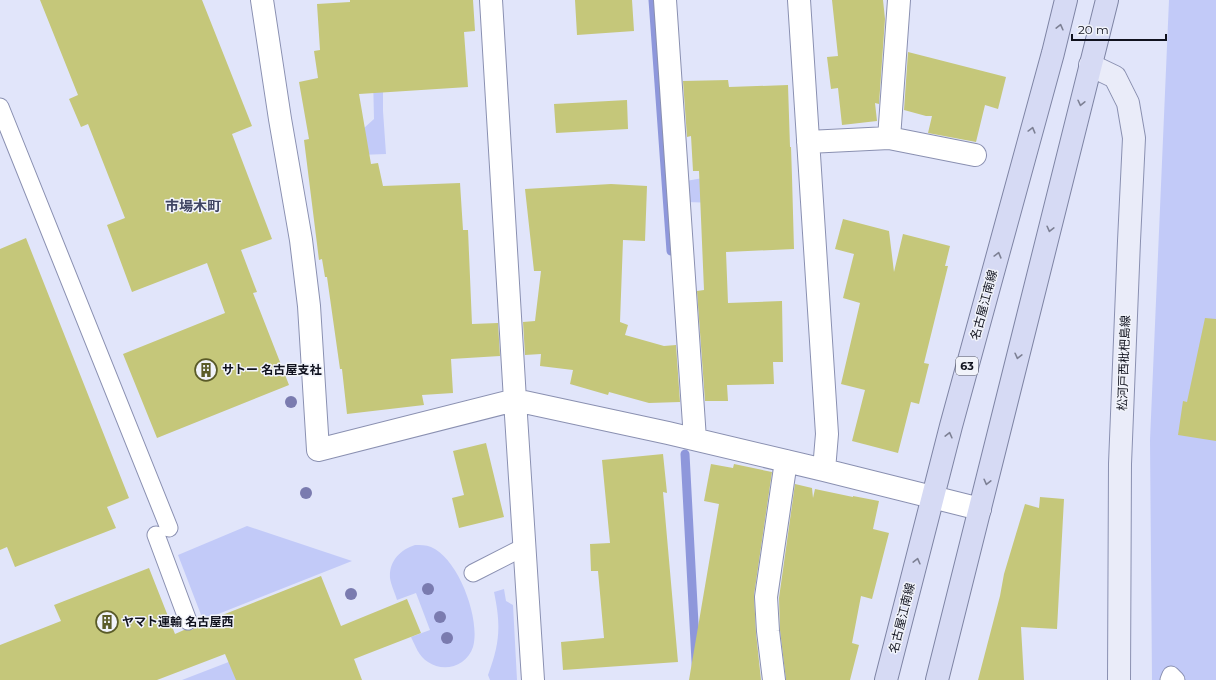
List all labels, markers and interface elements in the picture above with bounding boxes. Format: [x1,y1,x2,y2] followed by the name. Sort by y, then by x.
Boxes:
[1072,16,1166,42] scale bar
[1078,22,1109,37] text: 20 m
[1055,23,1063,30] one-way arrow
[1078,100,1086,106] one-way arrow
[1027,127,1036,134] one-way arrow
[165,197,221,215] district label: 市場木町
[1046,226,1055,233] one-way arrow
[993,252,1001,259] one-way arrow
[967,268,1000,342] street label: 名古屋江南線
[1114,315,1133,411] street label: 松河戸西枇杷島線
[1015,352,1023,359] one-way arrow
[193,357,219,383] building icon: サトー 名古屋支社
[956,357,978,375] road number: 63
[222,362,321,377] place label: サトー 名古屋支社
[944,432,953,439] one-way arrow
[983,478,992,485] one-way arrow
[912,558,920,564] one-way arrow
[886,581,918,655] street label: 名古屋江南線
[94,609,120,635] building icon: ヤマト運輸 名古屋西
[122,614,233,629] place label: ヤマト運輸 名古屋西

